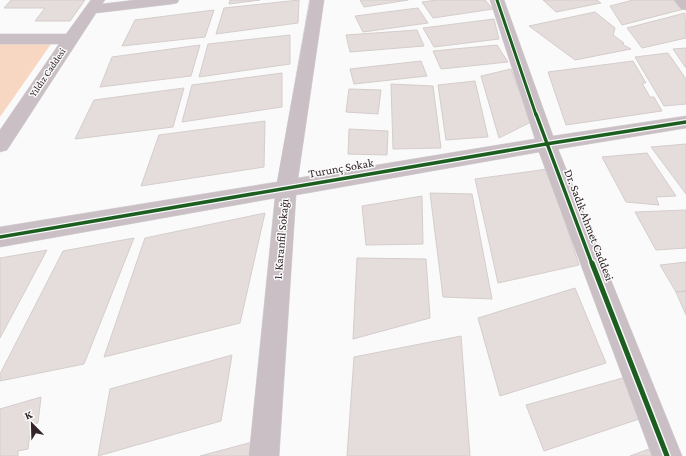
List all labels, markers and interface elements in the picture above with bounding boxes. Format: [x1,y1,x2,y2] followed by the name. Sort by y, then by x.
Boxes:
[27,46,68,99] street label: Yıldız Caddesi
[307,155,375,181] street label: Turunç Sokak
[561,167,617,283] street label: Dr. Sadık Ahmet Caddesi
[271,198,291,280] street label: 1. Karanfil Sokağı
[12,404,52,444] north arrow
[23,408,35,422] text: K

